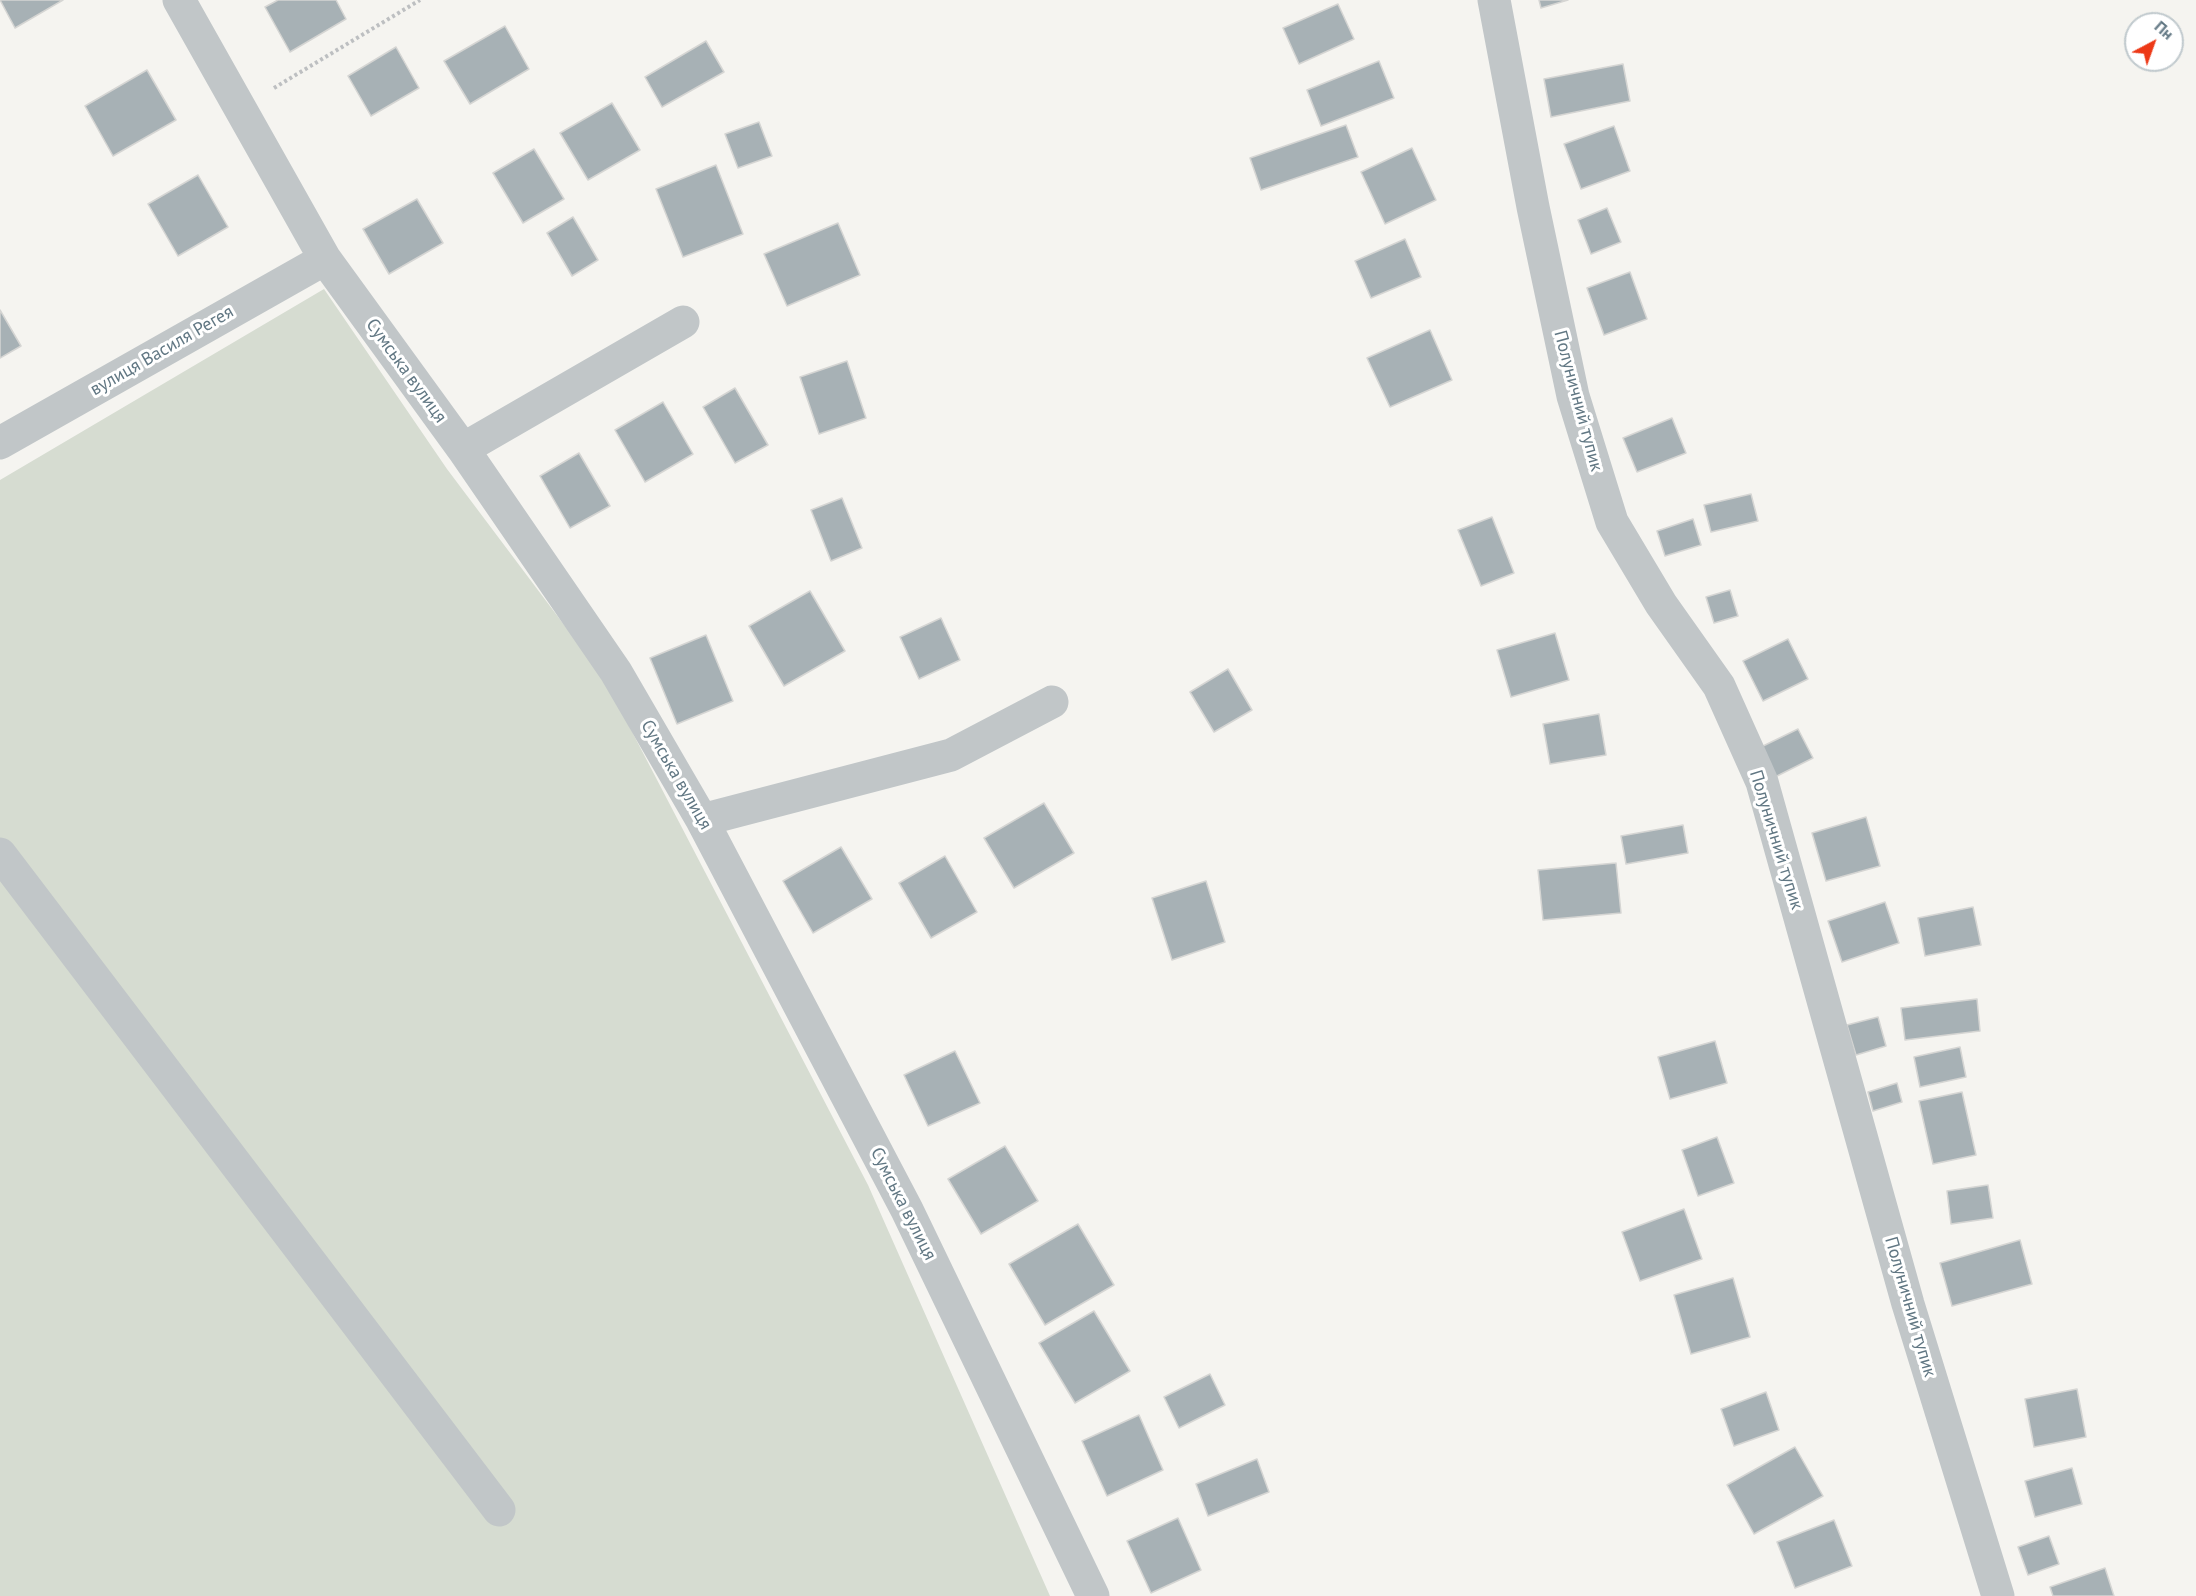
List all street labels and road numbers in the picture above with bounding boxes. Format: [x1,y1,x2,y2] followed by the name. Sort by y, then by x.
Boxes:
[87,301,237,401] street label: вулиця Василя Регея
[361,315,451,427] street label: Сумська вулиця
[1549,328,1607,474] street label: Полуничний тупик
[636,716,716,834] street label: Сумська вулиця
[1744,768,1808,912] street label: Полуничний тупик
[865,1144,941,1264] street label: Сумська вулиця
[1880,1234,1940,1380] street label: Полуничний тупик

